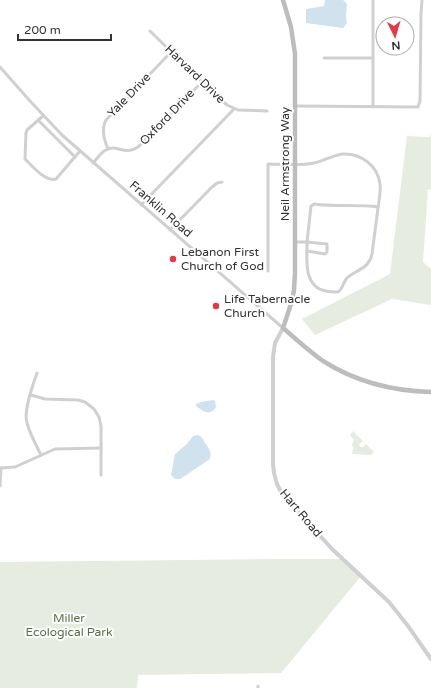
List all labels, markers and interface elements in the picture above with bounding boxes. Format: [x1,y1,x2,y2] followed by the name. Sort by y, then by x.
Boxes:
[18,16,111,42] scale bar
[375,16,415,56] north arrow
[24,23,61,37] text: 200 m
[391,39,401,52] text: N
[162,42,228,106] street label: Harvard Drive
[105,70,154,120] street label: Yale Drive
[137,86,197,148] street label: Oxford Drive
[278,106,292,221] street label: Neil Armstrong Way
[127,178,195,240] street label: Franklin Road
[181,245,264,273] place label: Lebanon First Church of God
[168,254,178,264] marker: Lebanon First Church of God
[224,292,311,320] place label: Life Tabernacle Church
[211,301,221,311] marker: Life Tabernacle Church
[277,486,325,540] street label: Hart Road
[26,611,113,639] park label: Miller Ecological Park

